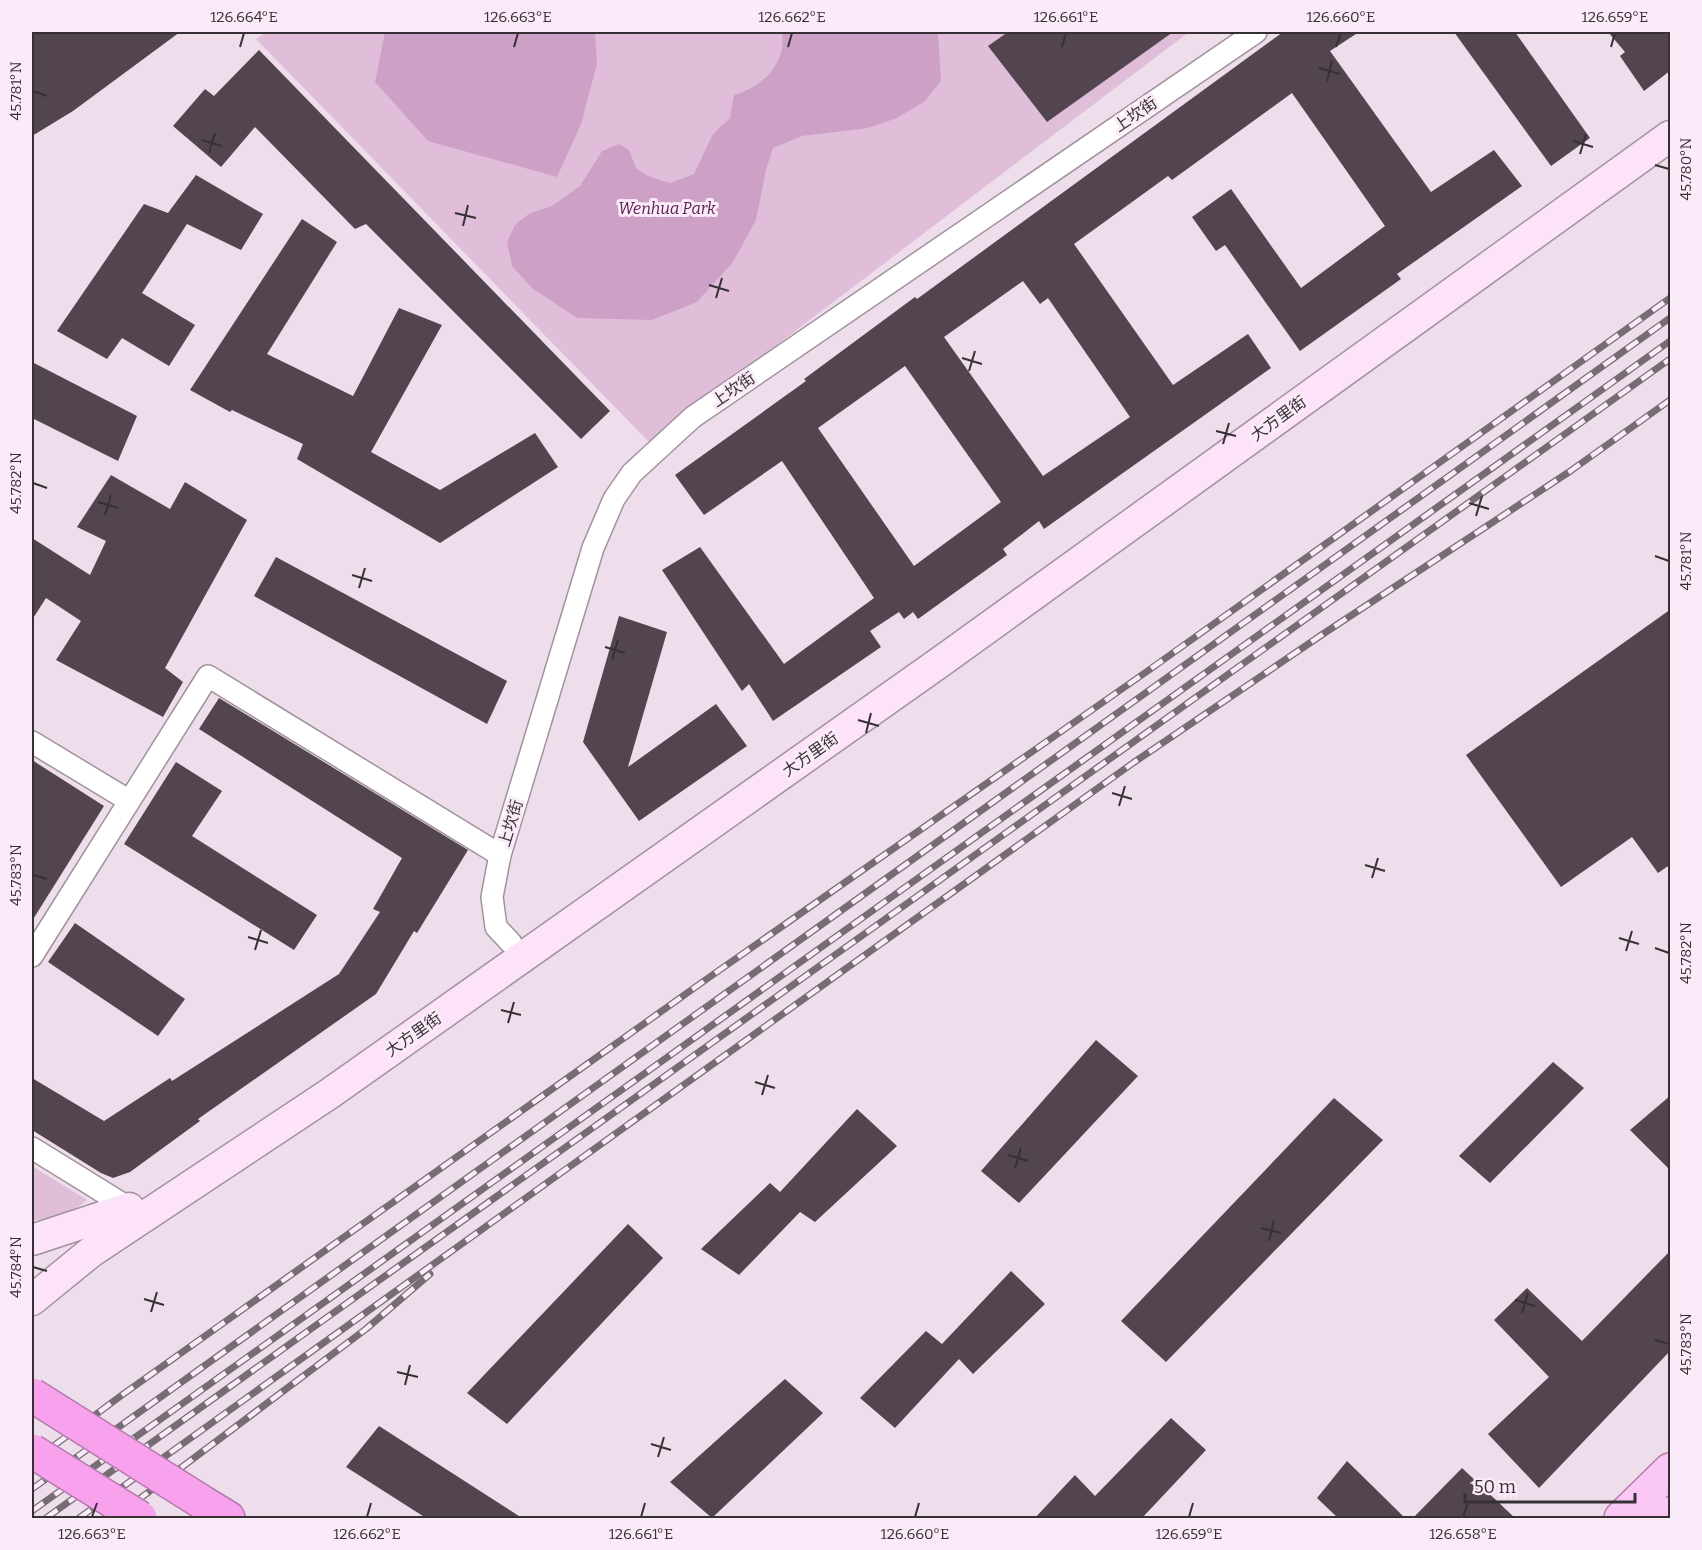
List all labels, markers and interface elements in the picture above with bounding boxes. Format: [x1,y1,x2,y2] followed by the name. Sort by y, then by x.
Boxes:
[210,8,278,26] text: 126.664°E
[484,8,552,26] text: 126.663°E
[758,8,826,26] text: 126.662°E
[1034,8,1098,26] text: 126.661°E
[1307,8,1375,26] text: 126.660°E
[1582,8,1648,26] text: 126.659°E
[7,61,25,121] text: 45.781°N
[1110,93,1160,136] street label: 上坎街
[1677,137,1695,201] text: 45.780°N
[618,199,716,218] park label: Wenhua Park
[708,368,758,411] street label: 上坎街
[1247,392,1310,445] street label: 大方里街
[7,452,25,514] text: 45.782°N
[1677,531,1695,591] text: 45.781°N
[779,728,842,781] street label: 大方里街
[494,797,527,849] street label: 上坎街
[7,844,25,906] text: 45.783°N
[1677,922,1695,984] text: 45.782°N
[382,1008,445,1061] street label: 大方里街
[7,1236,25,1298] text: 45.784°N
[1677,1313,1695,1375] text: 45.783°N
[1465,1466,1634,1504] scale bar
[1474,1476,1516,1498] text: 50 m
[58,1525,126,1543] text: 126.663°E
[333,1525,401,1543] text: 126.662°E
[609,1525,673,1543] text: 126.661°E
[881,1525,949,1543] text: 126.660°E
[1156,1525,1222,1543] text: 126.659°E
[1429,1525,1497,1543] text: 126.658°E

